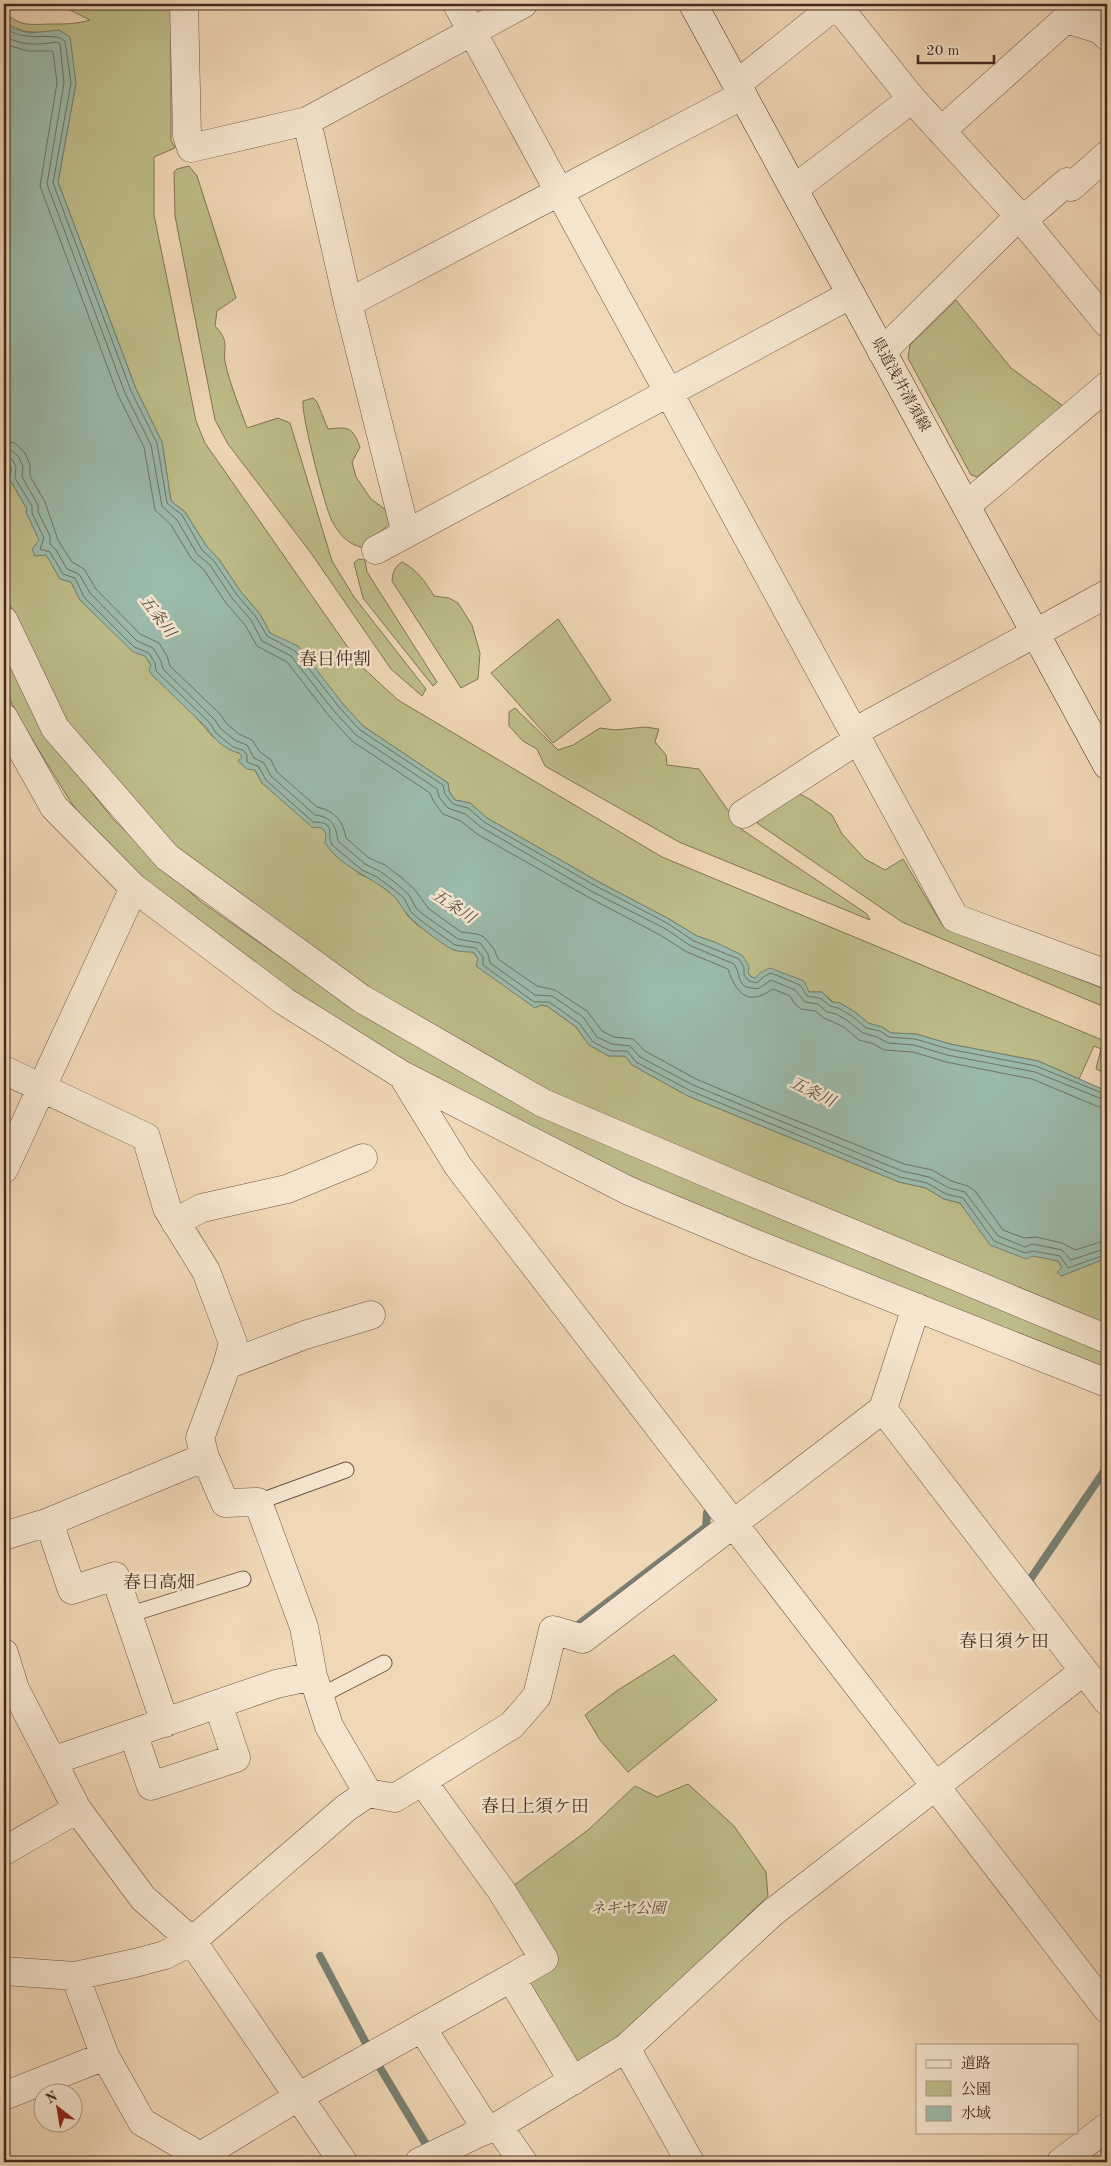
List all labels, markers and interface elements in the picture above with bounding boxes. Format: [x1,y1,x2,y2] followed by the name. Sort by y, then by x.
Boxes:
[918,32,995,64] scale bar
[926,44,960,59] text: 20 m
[868,334,934,435] street label: 県道浅井清須線
[136,592,181,643] water label: 五条川
[299,649,371,669] district label: 春日仲割
[429,885,480,928] water label: 五条川
[787,1073,840,1112] water label: 五条川
[123,1572,195,1592] district label: 春日高畑
[959,1631,1049,1651] district label: 春日須ケ田
[481,1796,589,1816] district label: 春日上須ケ田
[590,1900,668,1917] park label: ネギヤ公園
[916,2044,1078,2134] legend
[961,2055,991,2072] text: 道路
[961,2081,991,2098] text: 公園
[32,2084,82,2134] north arrow
[44,2089,60,2106] text: N
[961,2105,991,2122] text: 水域

